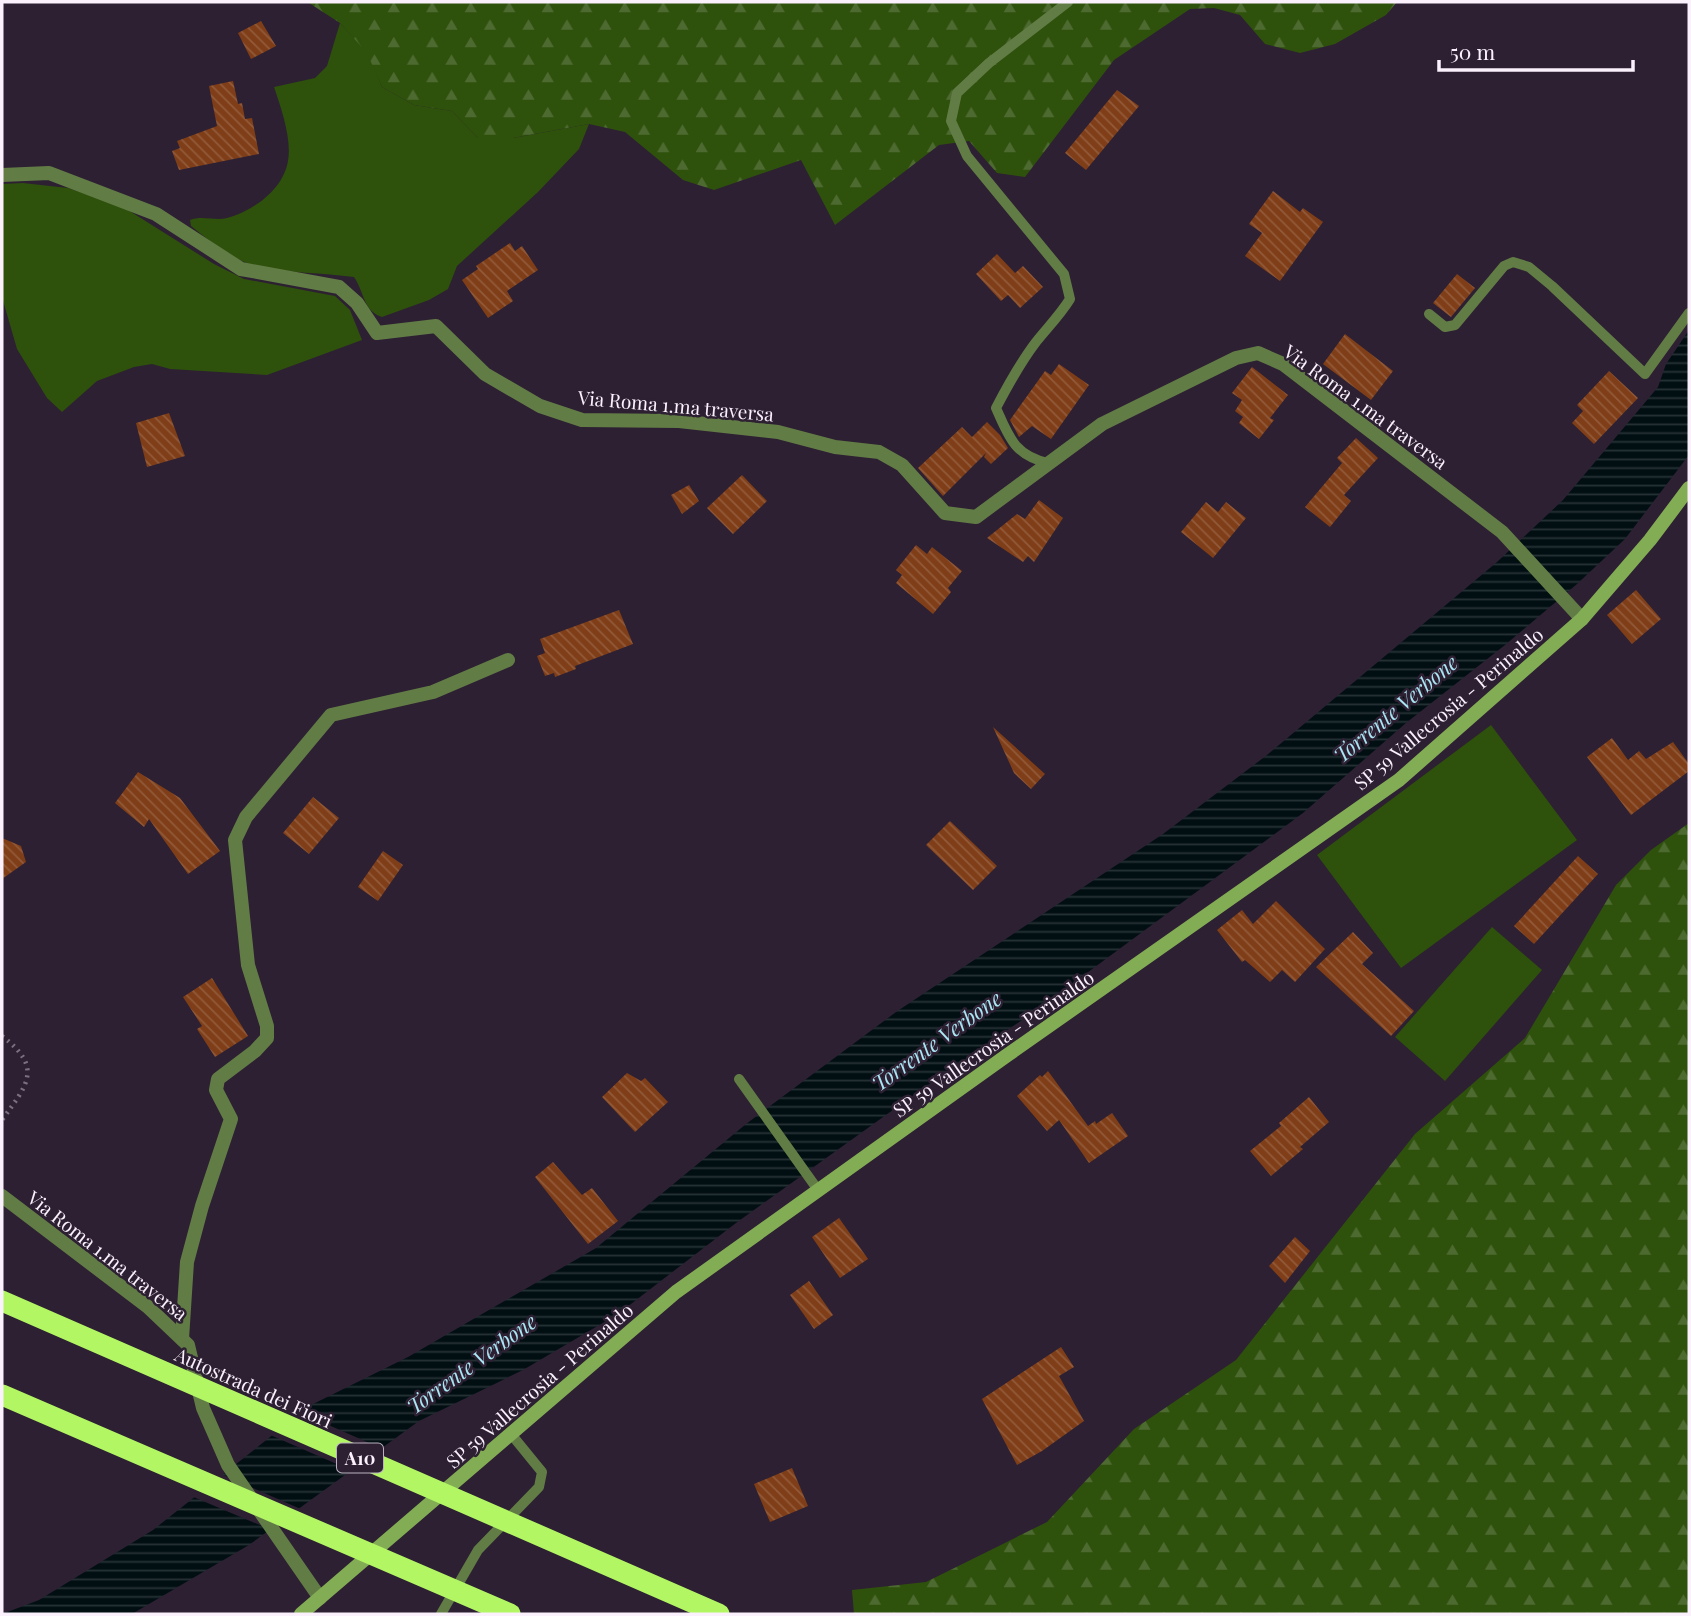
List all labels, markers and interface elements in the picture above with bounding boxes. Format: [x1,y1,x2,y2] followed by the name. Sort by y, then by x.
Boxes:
[1439,28,1633,72] scale bar
[1450,37,1496,65] text: 50 m
[1278,337,1454,475] street label: Via Roma 1.ma traversa
[576,383,776,427] street label: Via Roma 1.ma traversa
[1348,621,1548,795] street label: SP 59 Vallecrosia - Perinaldo
[1327,648,1463,768] water label: Torrente Verbone
[887,964,1099,1122] street label: SP 59 Vallecrosia - Perinaldo
[866,983,1006,1097] water label: Torrente Verbone
[22,1184,194,1326] street label: Via Roma 1.ma traversa
[440,1297,638,1473] street label: SP 59 Vallecrosia - Perinaldo
[401,1306,541,1420] water label: Torrente Verbone
[170,1340,337,1434] street label: Autostrada dei Fiori
[337,1443,383,1472] road number: A10

